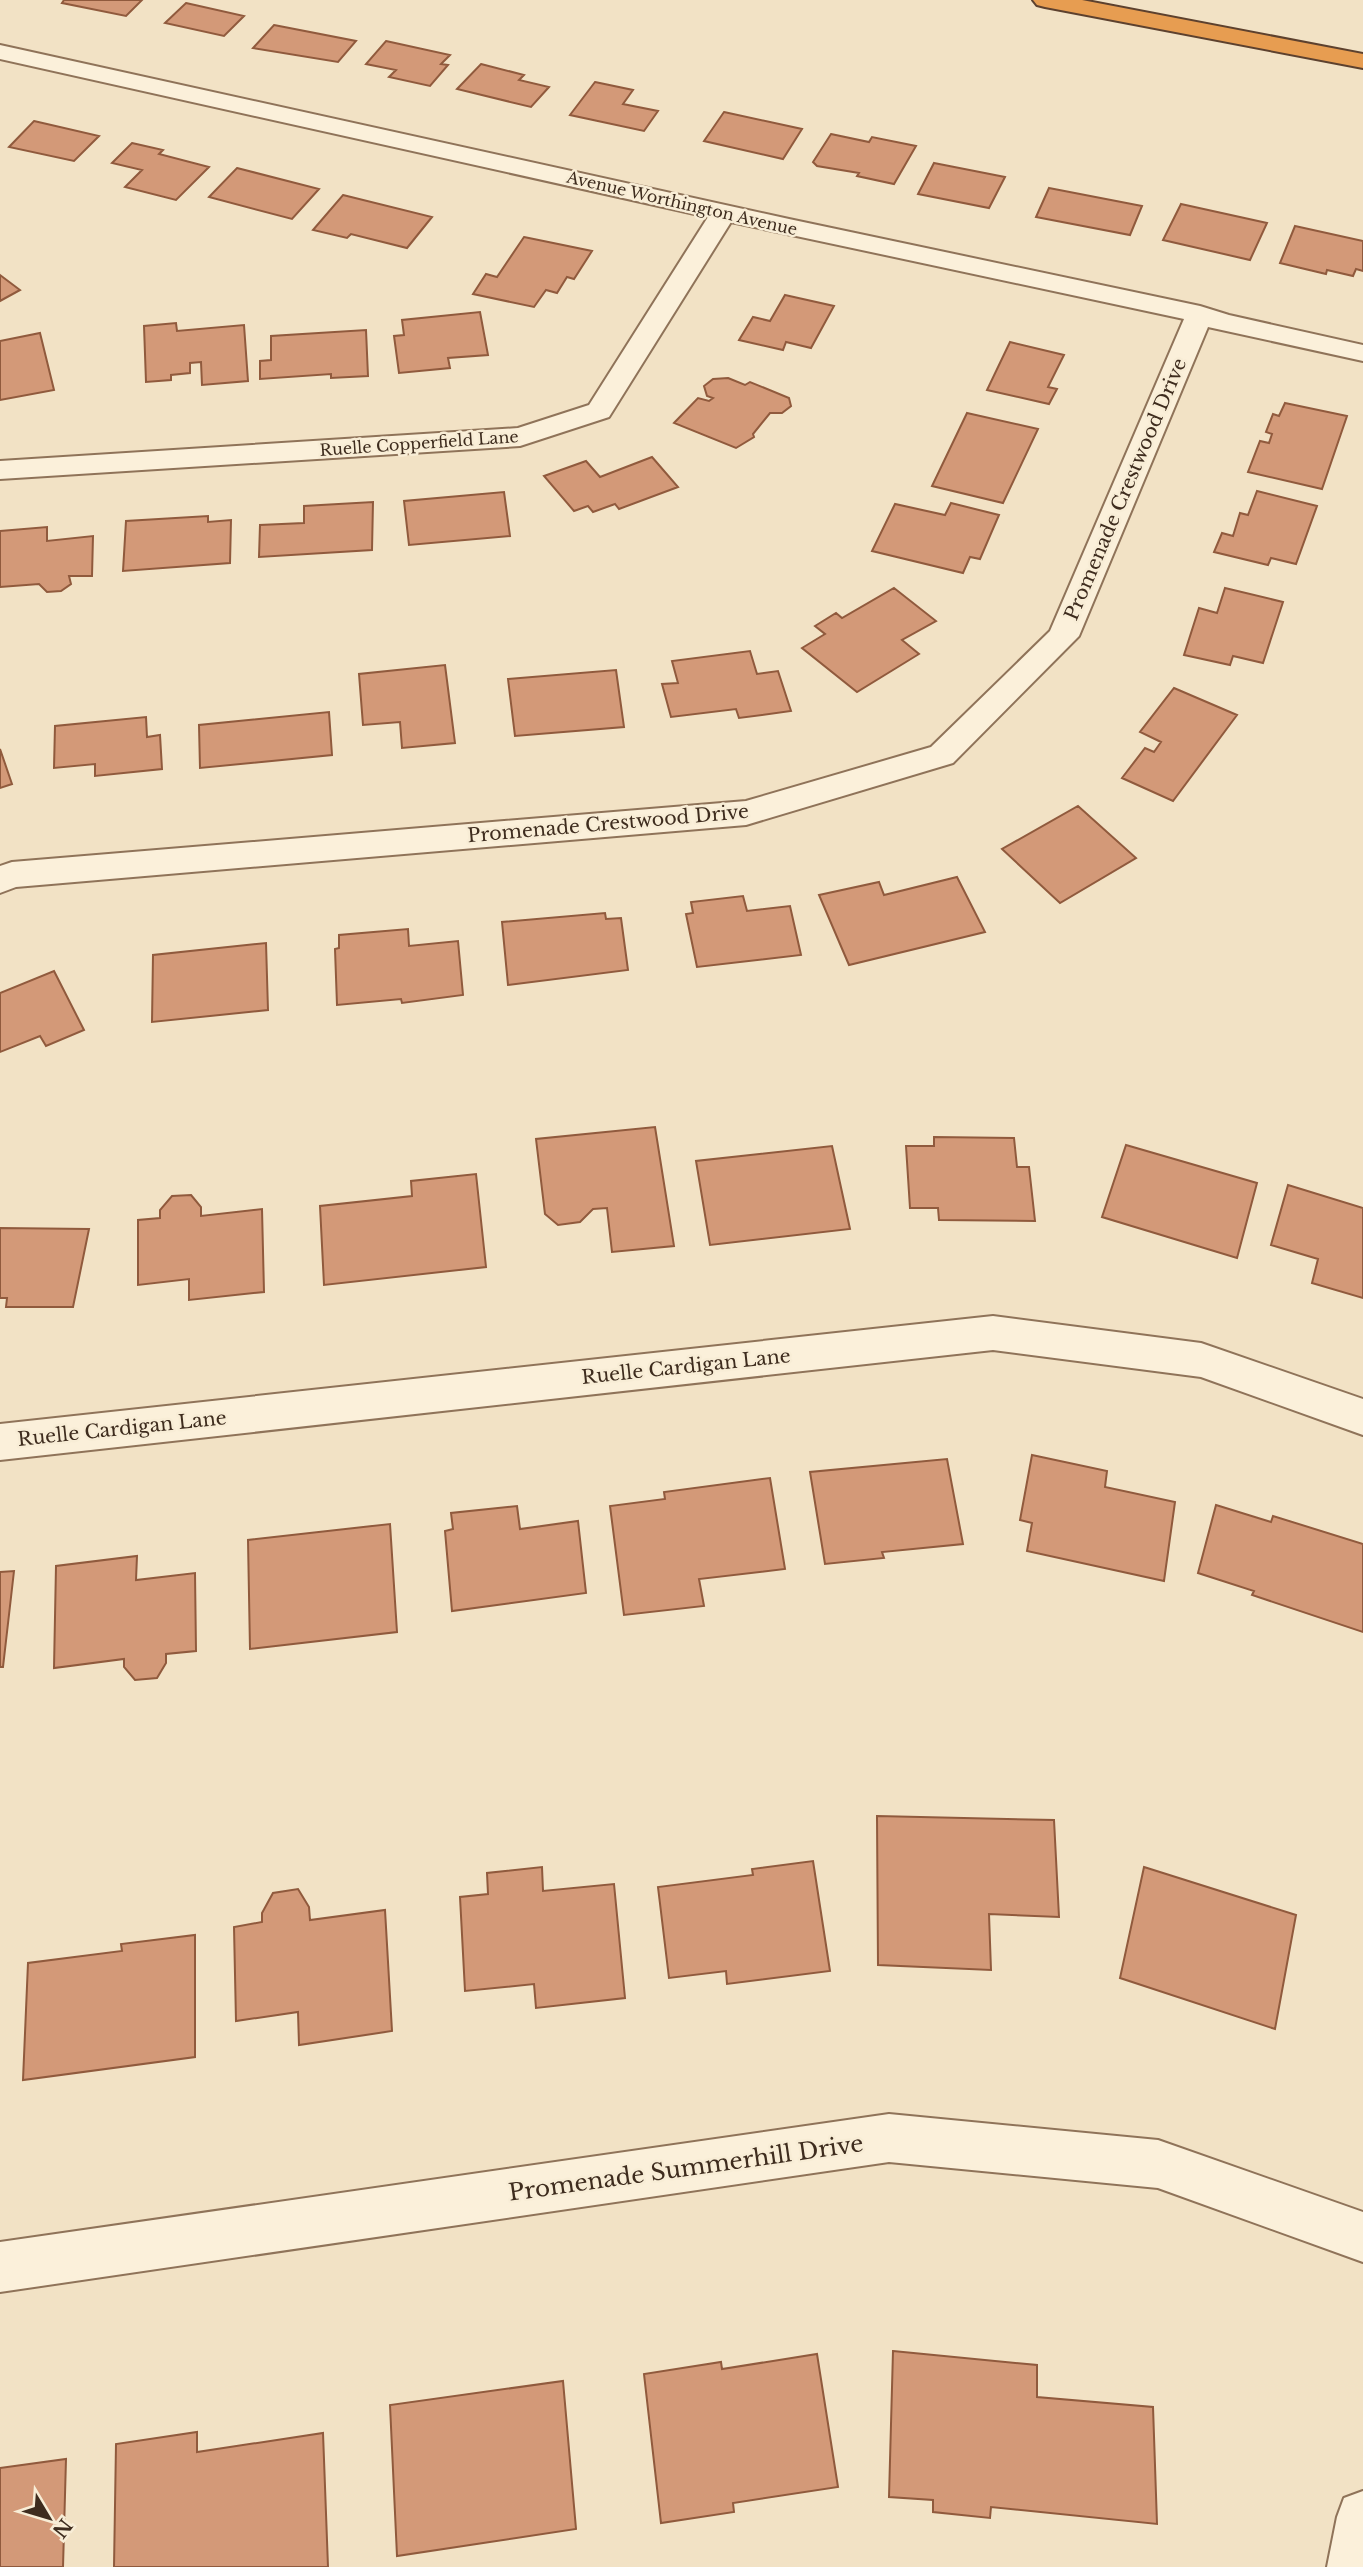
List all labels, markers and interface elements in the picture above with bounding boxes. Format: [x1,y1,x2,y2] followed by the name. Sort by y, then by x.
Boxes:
[564,166,799,239] street label: Avenue Worthington Avenue
[1060,355,1191,624] street label: Promenade Crestwood Drive
[319,426,519,460] street label: Ruelle Copperfield Lane
[466,800,750,847] street label: Promenade Crestwood Drive
[580,1344,792,1389] street label: Ruelle Cardigan Lane
[16,1406,228,1451] street label: Ruelle Cardigan Lane
[507,2129,865,2207] street label: Promenade Summerhill Drive
[14,2483,84,2553] north arrow
[47,2514,77,2542] text: N

